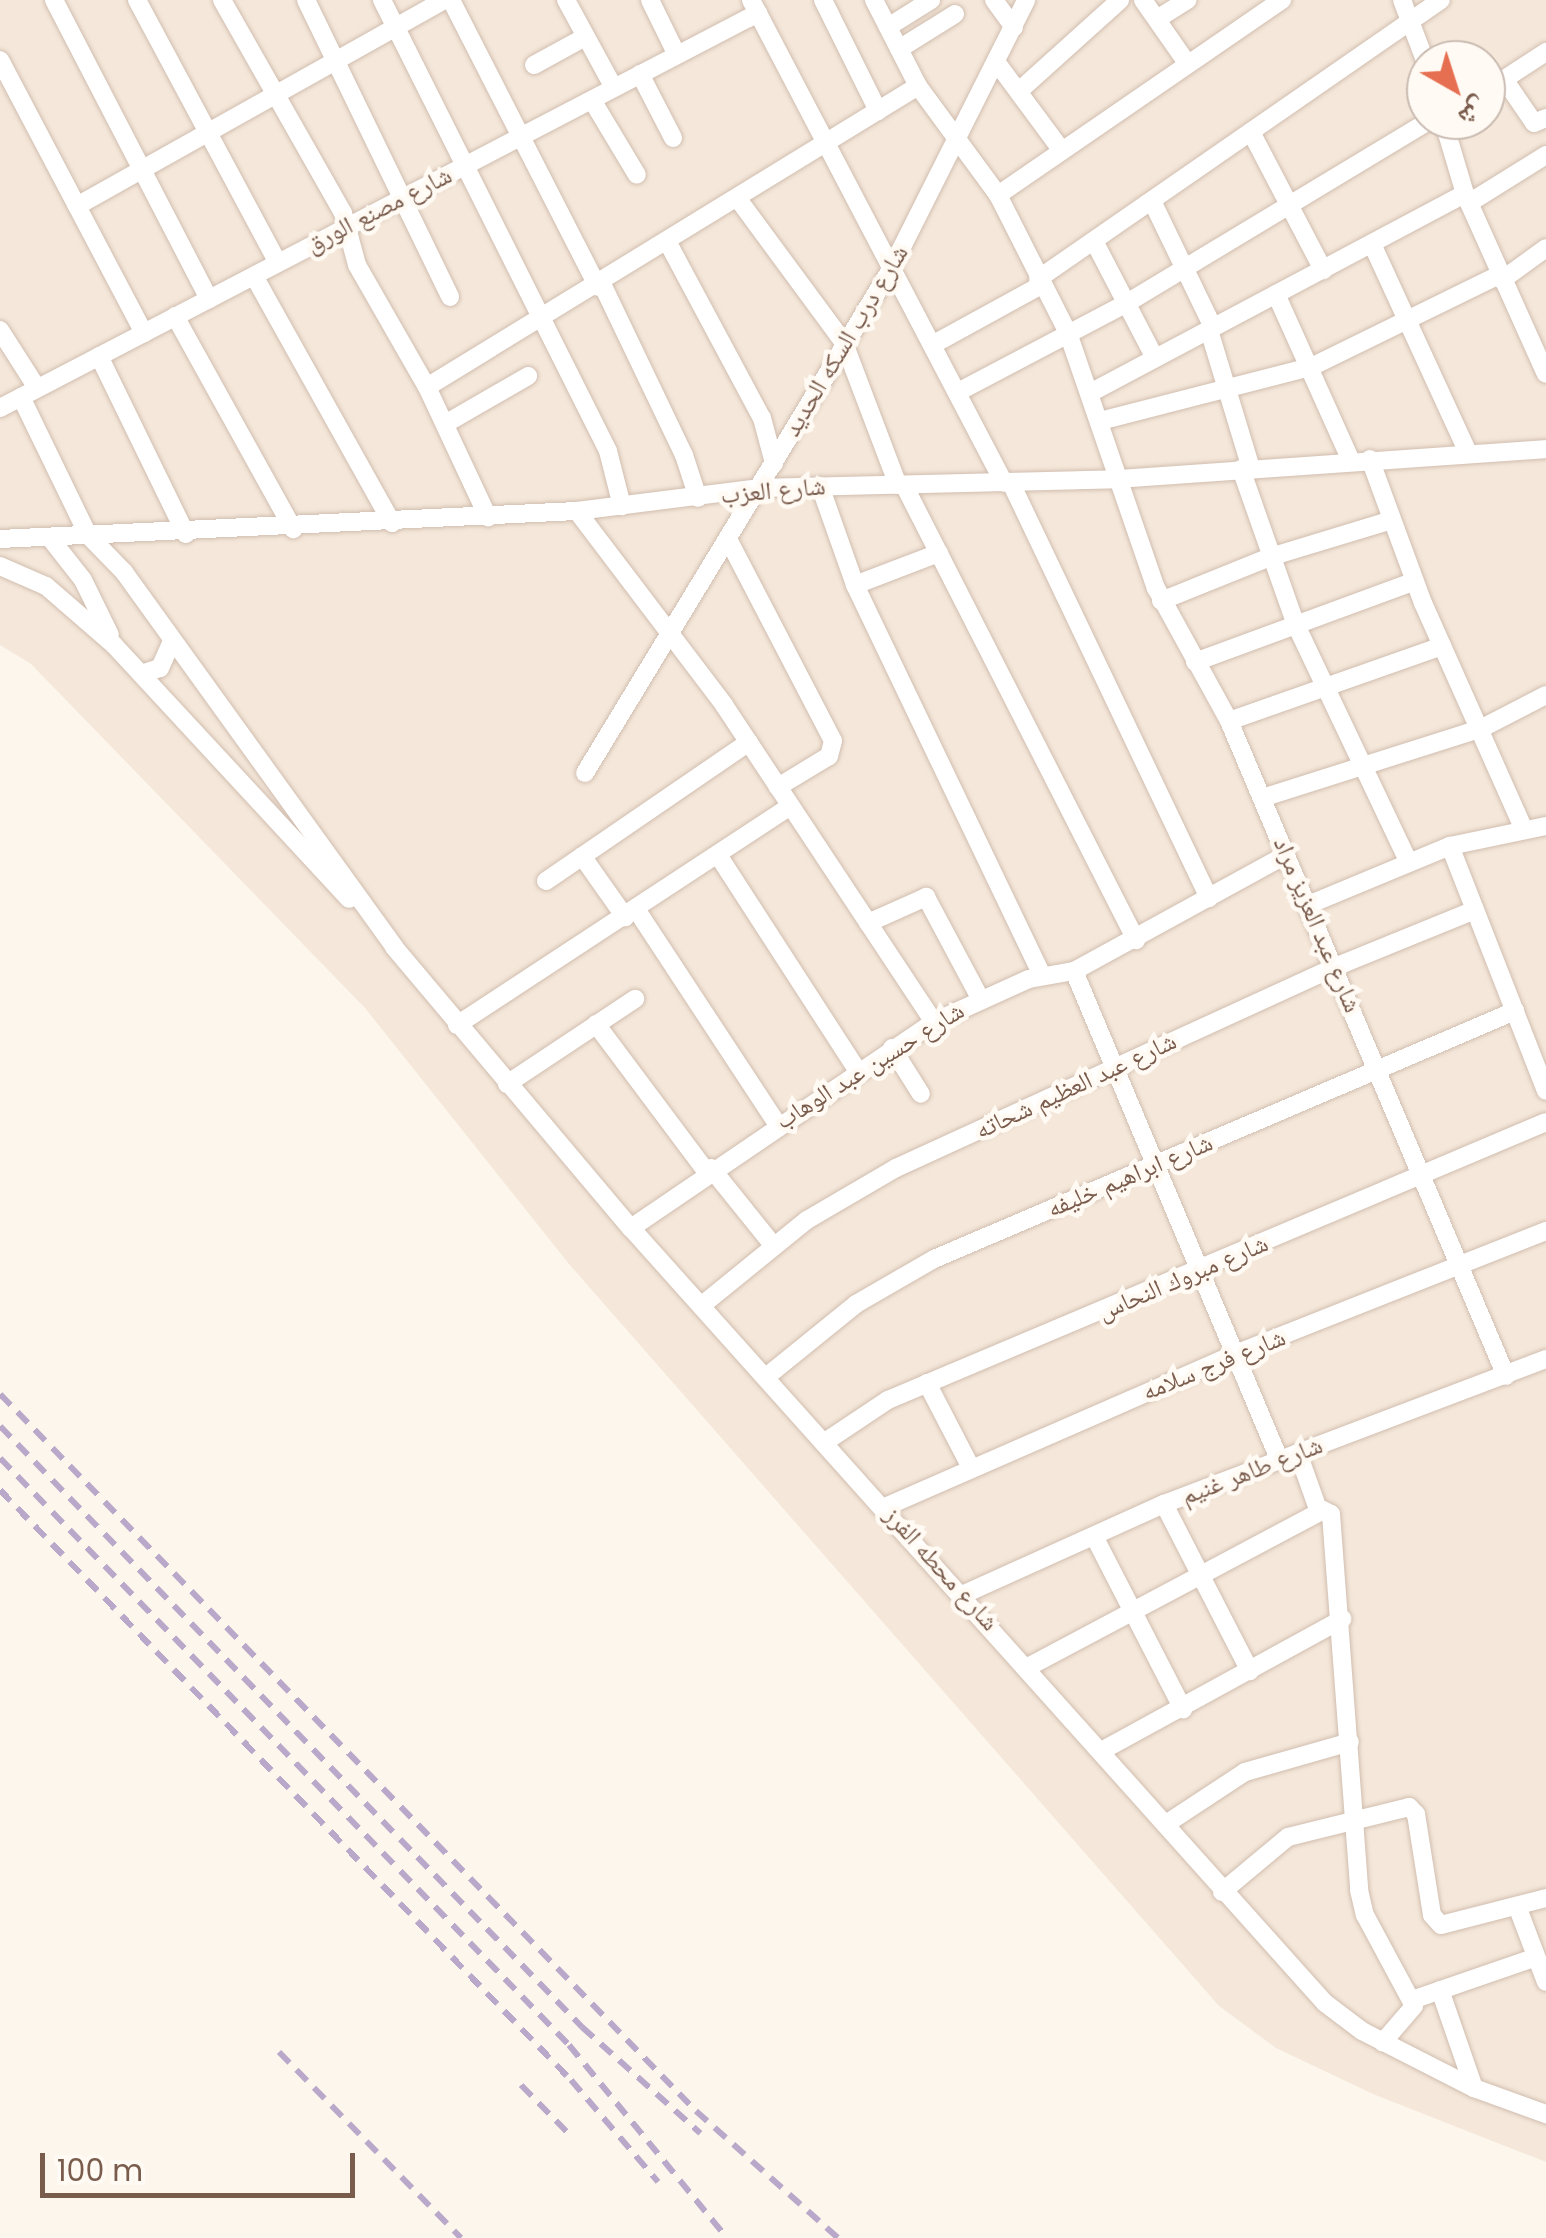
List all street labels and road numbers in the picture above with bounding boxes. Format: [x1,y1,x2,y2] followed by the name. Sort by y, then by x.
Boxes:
[301,160,457,260] street label: شارع مصنع الورق
[777,240,915,442] street label: شارع درب السكه الحديد
[719,471,827,511] street label: شارع العزب
[1267,833,1367,1017] street label: شارع عبد العزيز مراد
[770,996,970,1136] street label: شارع حسين عبد الوهاب
[971,1026,1181,1146] street label: شارع عبد العظيم شحاته
[1043,1128,1217,1224] street label: شارع ابراهيم خليفه
[1093,1229,1273,1327] street label: شارع مبروك النحاس
[1138,1323,1290,1407] street label: شارع فرج سلامه
[1177,1430,1327,1512] street label: شارع طاهر غنيم
[877,1501,1005,1637] street label: شارع محطه الفرز

